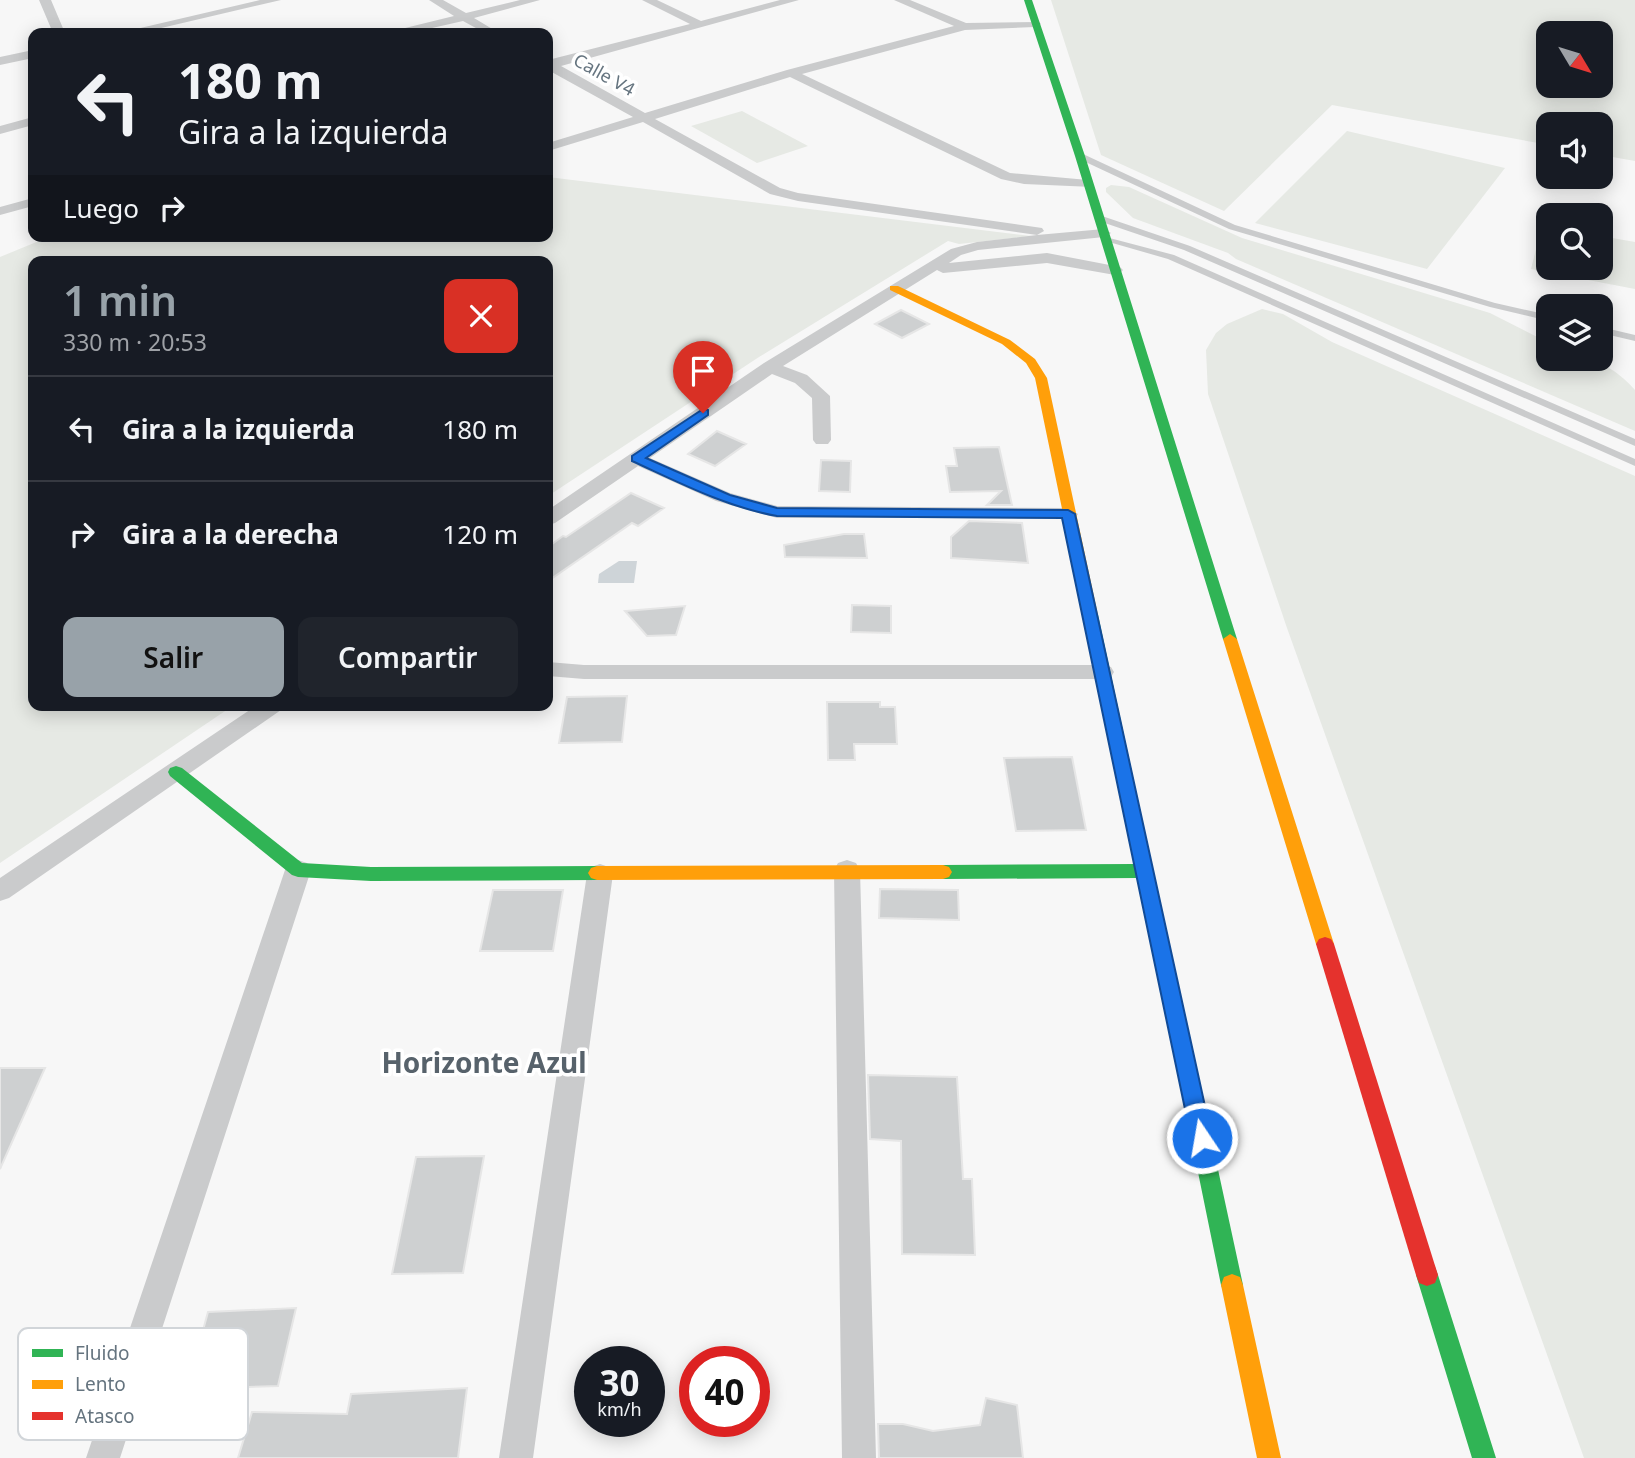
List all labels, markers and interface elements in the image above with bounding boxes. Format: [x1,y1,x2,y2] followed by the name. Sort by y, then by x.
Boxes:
[1536,21,1614,98] north arrow
[1536,21,1613,371] map controls
[178,47,323,113] text: 180 m
[569,47,639,101] street label: Calle V4
[63,56,154,147] icon: left
[178,110,448,153] text: Gira a la izquierda
[1536,112,1613,189] button: sound
[153,189,191,227] icon: right
[63,190,139,226] text: Luego
[1536,203,1613,280] button: search
[63,271,177,328] text: 1 min
[444,279,518,353] button: close
[1536,294,1613,371] button: layers
[63,326,207,358] text: 330 m · 20:53
[673,341,733,413] pin
[684,352,722,390] icon: arrive
[63,410,101,448] icon: left
[122,411,355,447] text: Gira a la izquierda
[442,411,518,447] text: 180 m
[63,515,101,553] icon: right
[122,516,339,552] text: Gira a la derecha
[442,516,518,552] text: 120 m
[63,617,284,697] button: Salir
[298,617,518,697] button: Compartir
[381,1043,587,1081] district label: Horizonte Azul
[1165,1101,1239,1175] position arrow
[18,1328,248,1440] legend
[75,1340,130,1366] text: Fluido
[679,1346,770,1437] speed limit sign: 40
[599,1359,640,1406] text: 30
[75,1371,126,1397] text: Lento
[597,1397,642,1421] text: km/h
[75,1403,134,1429] text: Atasco

